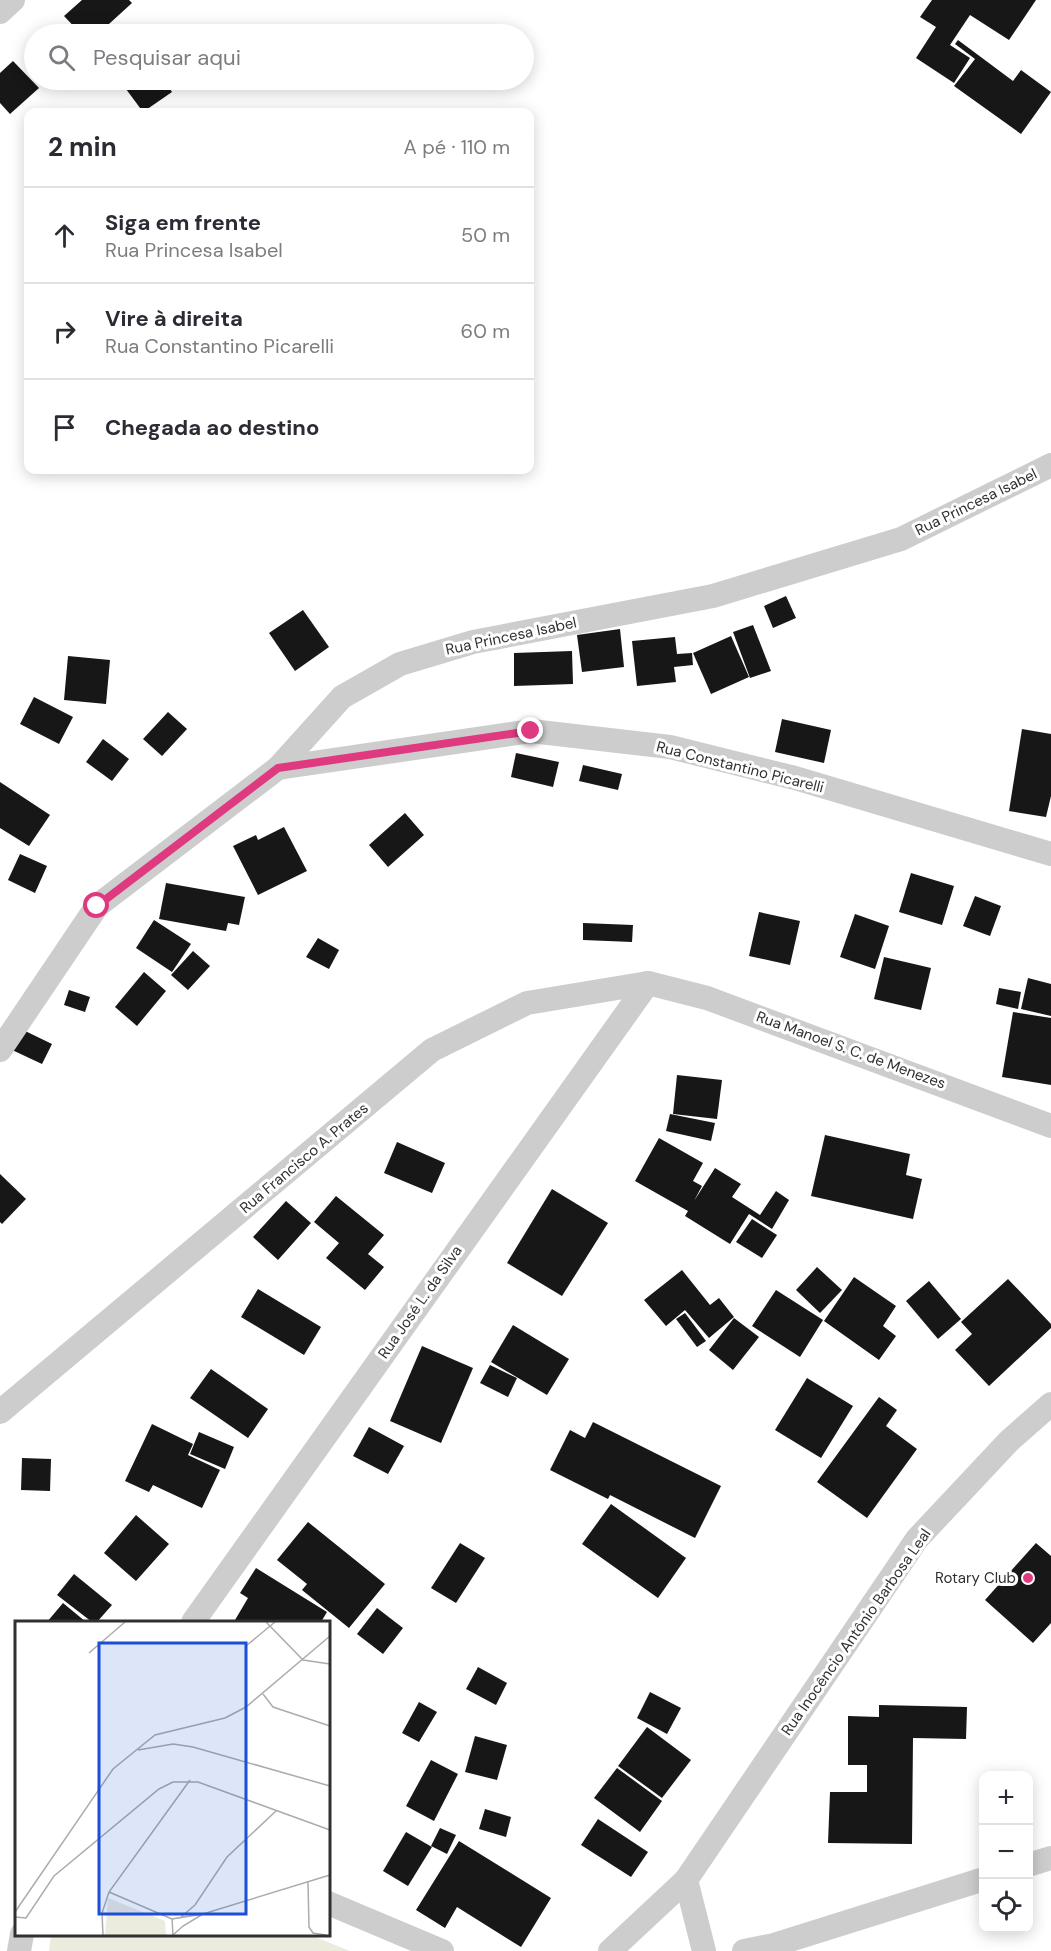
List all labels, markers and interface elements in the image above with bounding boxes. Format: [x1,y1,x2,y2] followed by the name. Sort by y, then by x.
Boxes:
[24,24,534,90] search box
[45,41,78,74] icon: search
[93,43,241,72] text: Pesquisar aqui
[48,130,117,164] text: 2 min
[404,134,510,160] text: A pé · 110 m
[105,208,261,237] text: Siga em frente
[48,219,81,252] icon: ahead
[461,222,510,248] text: 50 m
[105,237,283,263] text: Rua Princesa Isabel
[105,304,243,333] text: Vire à direita
[48,315,81,348] icon: right
[461,318,510,344] text: 60 m
[105,333,334,359] text: Rua Constantino Picarelli
[48,411,81,444] icon: arrive
[105,413,319,442] text: Chegada ao destino
[912,464,1040,540] street label: Rua Princesa Isabel
[444,612,578,660] street label: Rua Princesa Isabel
[517,717,543,743] route end
[654,737,826,797] street label: Rua Constantino Picarelli
[83,892,109,918] route start
[753,1006,949,1094] street label: Rua Manoel S. C. de Menezes
[236,1098,372,1218] street label: Rua Francisco A. Prates
[373,1241,467,1363] street label: Rua José L. da Silva
[777,1525,935,1739] street label: Rua Inocêncio Antônio Barbosa Leal
[935,1568,1016,1588] place label: Rotary Club
[1021,1571,1035,1585] marker: Rotary Club
[15,1621,330,1936] inset map
[979,1771,1033,1933] map controls
[979,1771,1033,1825] button: +
[979,1825,1033,1879] button: −
[979,1879,1033,1933] button: locate

